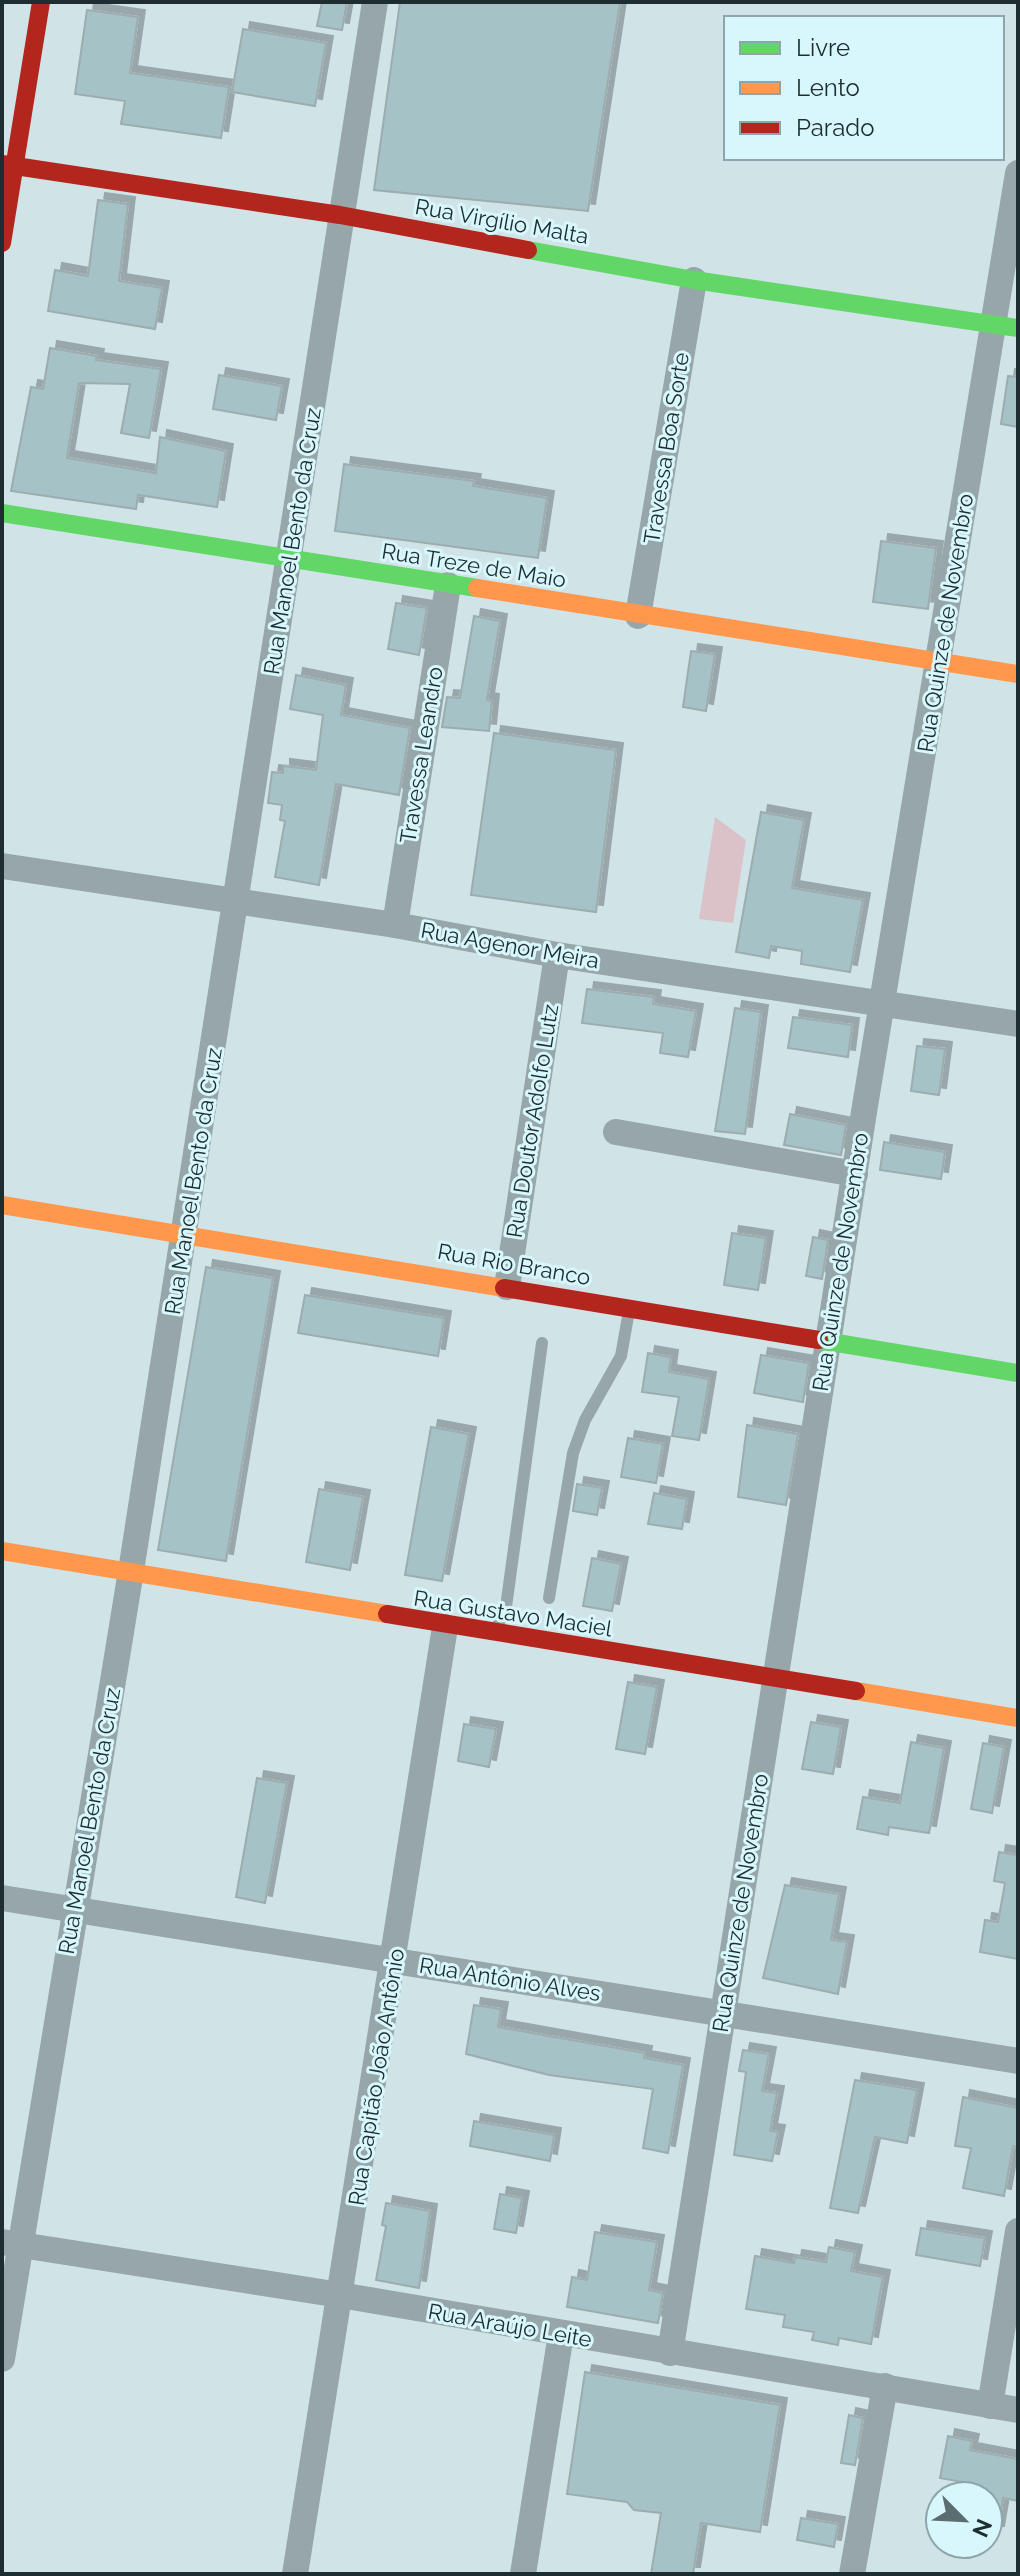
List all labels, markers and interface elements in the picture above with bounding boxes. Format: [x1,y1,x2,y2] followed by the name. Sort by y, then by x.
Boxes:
[724,16,1004,160] legend
[796,33,850,62] text: Livre
[796,73,860,102] text: Lento
[796,113,875,142] text: Parado
[413,193,591,249] street label: Rua Virgílio Malta
[638,350,694,546] street label: Travessa Boa Sorte
[258,405,326,676] street label: Rua Manoel Bento da Cruz
[912,492,978,754] street label: Rua Quinze de Novembro
[380,538,568,592] street label: Rua Treze de Maio
[394,665,448,845] street label: Travessa Leandro
[419,917,601,973] street label: Rua Agenor Meira
[501,1002,563,1240] street label: Rua Doutor Adolfo Lutz
[159,1045,227,1316] street label: Rua Manoel Bento da Cruz
[807,1131,873,1393] street label: Rua Quinze de Novembro
[436,1238,592,1290] street label: Rua Rio Branco
[412,1584,614,1642] street label: Rua Gustavo Maciel
[53,1686,125,1956] street label: Rua Manoel Bento da Cruz
[707,1772,773,2034] street label: Rua Quinze de Novembro
[343,1947,409,2207] street label: Rua Capitão João Antônio
[418,1952,602,2006] street label: Rua Antônio Alves
[426,2298,594,2352] street label: Rua Araújo Leite
[924,2480,1004,2560] north arrow
[967,2515,998,2541] text: N

